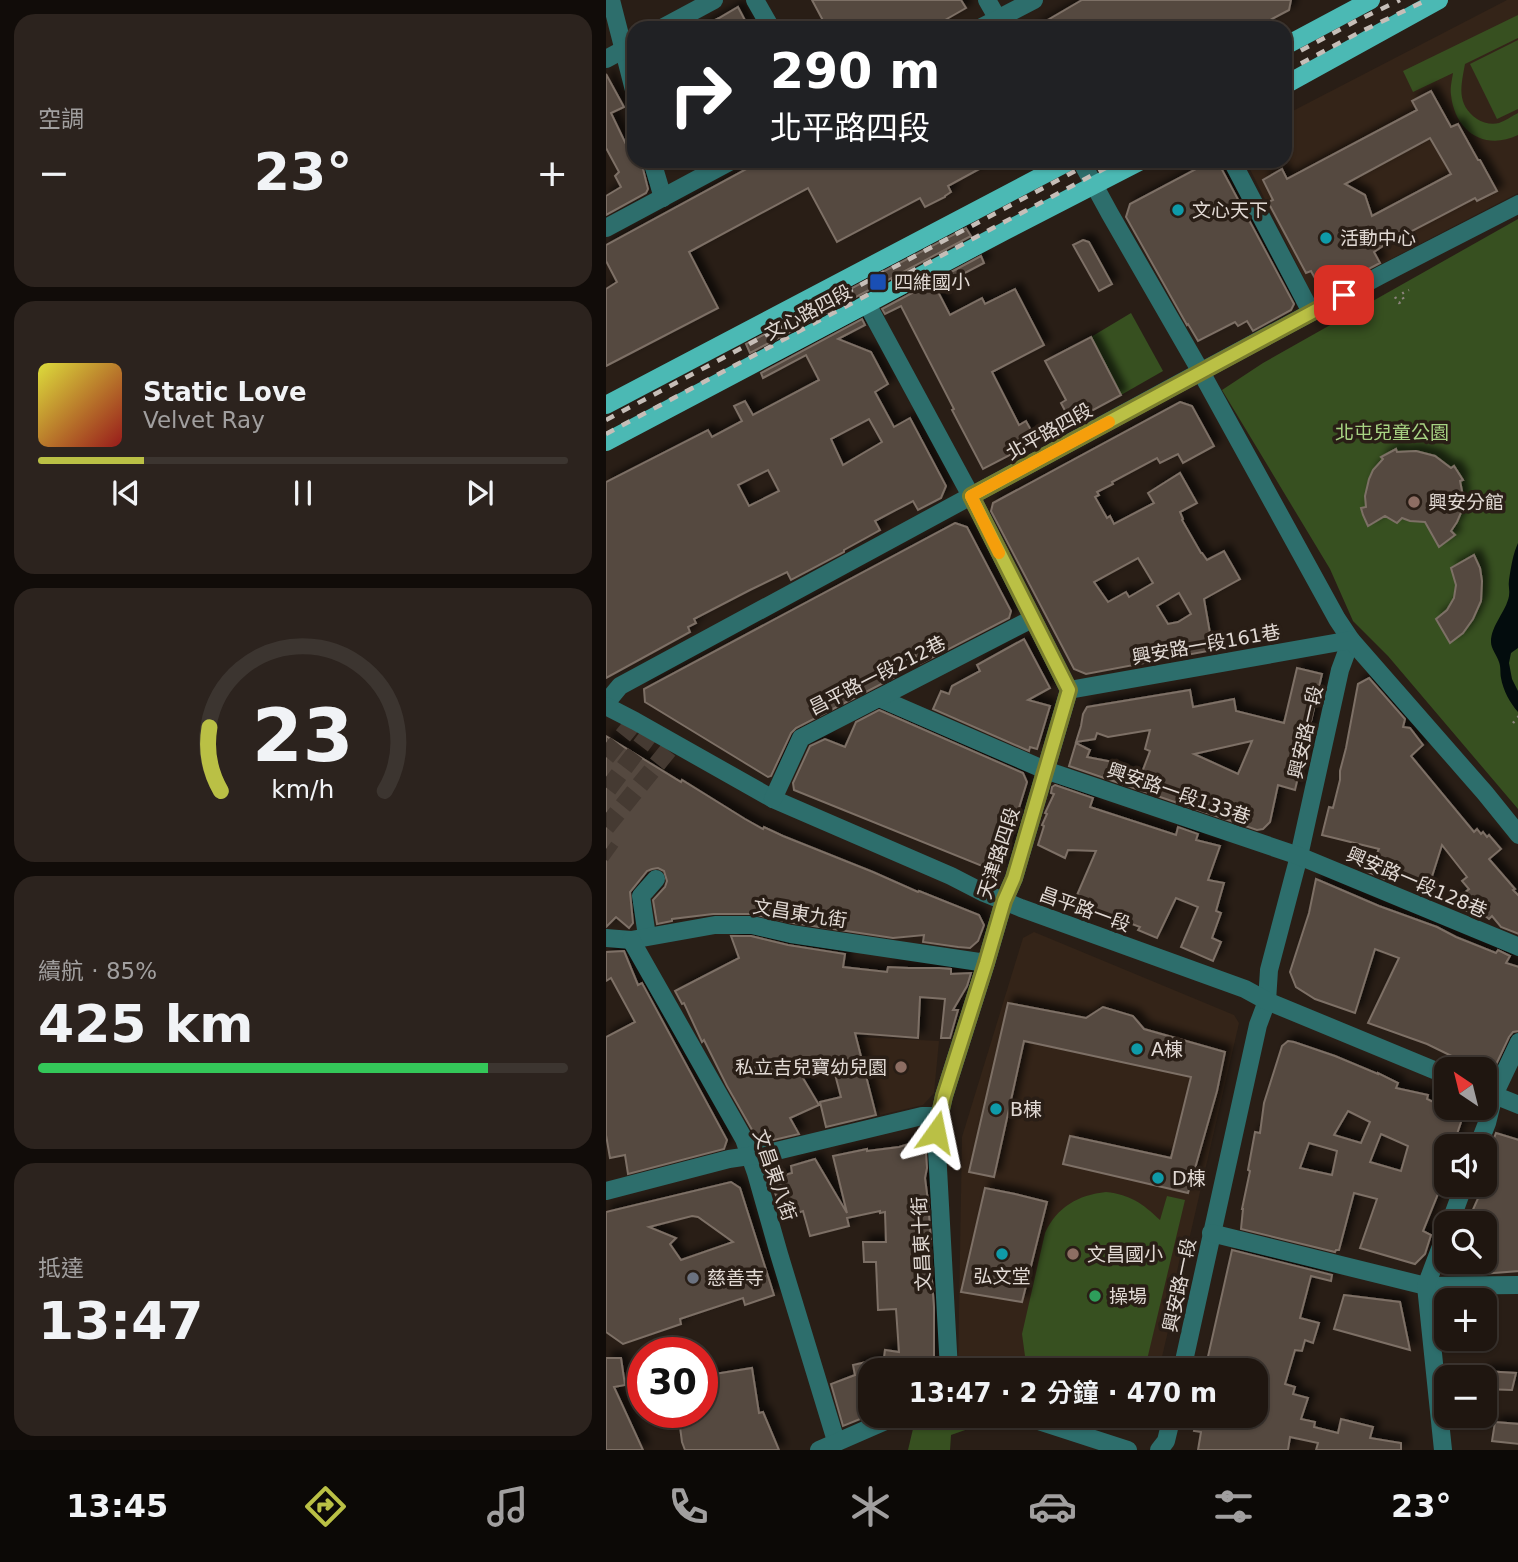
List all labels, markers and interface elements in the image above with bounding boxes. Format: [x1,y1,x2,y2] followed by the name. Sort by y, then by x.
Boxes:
[770,43,940,100] text: 290 m
[655,49,746,140] icon: right
[38,106,84,132] text: 空調
[770,109,930,147] text: 北平路四段
[254,142,352,202] text: 23°
[38,151,70,195] text: −
[536,151,568,195] text: +
[1192,199,1268,221] place label: 文心天下
[1170,202,1186,218] marker: 文心天下
[1340,227,1416,249] place label: 活動中心
[1318,230,1334,246] marker: 活動中心
[1314,265,1374,325] pin
[894,271,970,293] place label: 四維國小
[868,272,888,292] marker: 四維國小
[1325,276,1363,314] icon: arrive
[761,280,855,344] street label: 文心路四段
[143,377,307,407] text: Static Love
[1002,398,1096,464] street label: 北平路四段
[143,407,265,433] text: Velvet Ray
[1335,421,1449,443] park label: 北屯兒童公園
[107,474,145,512] icon: previous
[284,474,322,512] icon: pause
[461,474,499,512] icon: next
[1428,491,1504,513] place label: 興安分館
[1406,494,1422,510] marker: 興安分館
[1130,620,1282,668] street label: 興安路一段161巷
[805,631,949,719] street label: 昌平路一段212巷
[1284,683,1326,781] street label: 興安路一段
[252,693,354,778] text: 23
[1104,758,1254,828] street label: 興安路一段133巷
[271,775,335,804] text: km/h
[973,804,1023,902] street label: 天津路四段
[1344,843,1490,921] street label: 興安路一段128巷
[1037,882,1133,936] street label: 昌平路一段
[751,895,849,931] street label: 文昌東九街
[38,958,157,984] text: 續航 · 85%
[38,994,253,1054] text: 425 km
[1151,1038,1183,1060] place label: A棟
[1129,1041,1145,1057] marker: A棟
[735,1056,887,1078] place label: 私立吉兒寶幼兒園
[1434,1057,1497,1120] north arrow
[1434,1057,1497,1428] map controls
[893,1059,909,1075] marker: 私立吉兒寶幼兒園
[899,1095,973,1169] position arrow
[1010,1098,1042,1120] place label: B棟
[988,1101,1004,1117] marker: B棟
[749,1126,801,1224] street label: 文昌東八街
[1434,1134,1497,1197] button: sound
[1172,1167,1206,1189] place label: D棟
[1150,1170,1166,1186] marker: D棟
[908,1196,934,1292] street label: 文昌東十街
[1434,1211,1497,1274] button: search
[1158,1236,1200,1334] street label: 興安路一段
[1087,1243,1163,1265] place label: 文昌國小
[994,1246,1010,1262] marker: 弘文堂
[1065,1246,1081,1262] marker: 文昌國小
[38,1255,84,1281] text: 抵達
[973,1265,1031,1287] place label: 弘文堂
[707,1267,764,1289] place label: 慈善寺
[685,1270,701,1286] marker: 慈善寺
[1109,1285,1147,1307] place label: 操場
[1087,1288,1103,1304] marker: 操場
[1434,1288,1497,1351] button: +
[38,1291,204,1351] text: 13:47
[627,1337,718,1428] speed limit sign: 30
[1434,1365,1497,1428] button: −
[909,1378,1217,1408] text: 13:47 · 2 分鐘 · 470 m
[301,1482,350,1531] icon: directions
[483,1482,532,1531] icon: music
[664,1482,713,1531] icon: phone
[846,1482,895,1531] icon: climate
[1028,1482,1077,1531] icon: car
[1209,1482,1258,1531] icon: filters
[66,1487,168,1525] text: 13:45
[1391,1487,1452,1525] text: 23°

